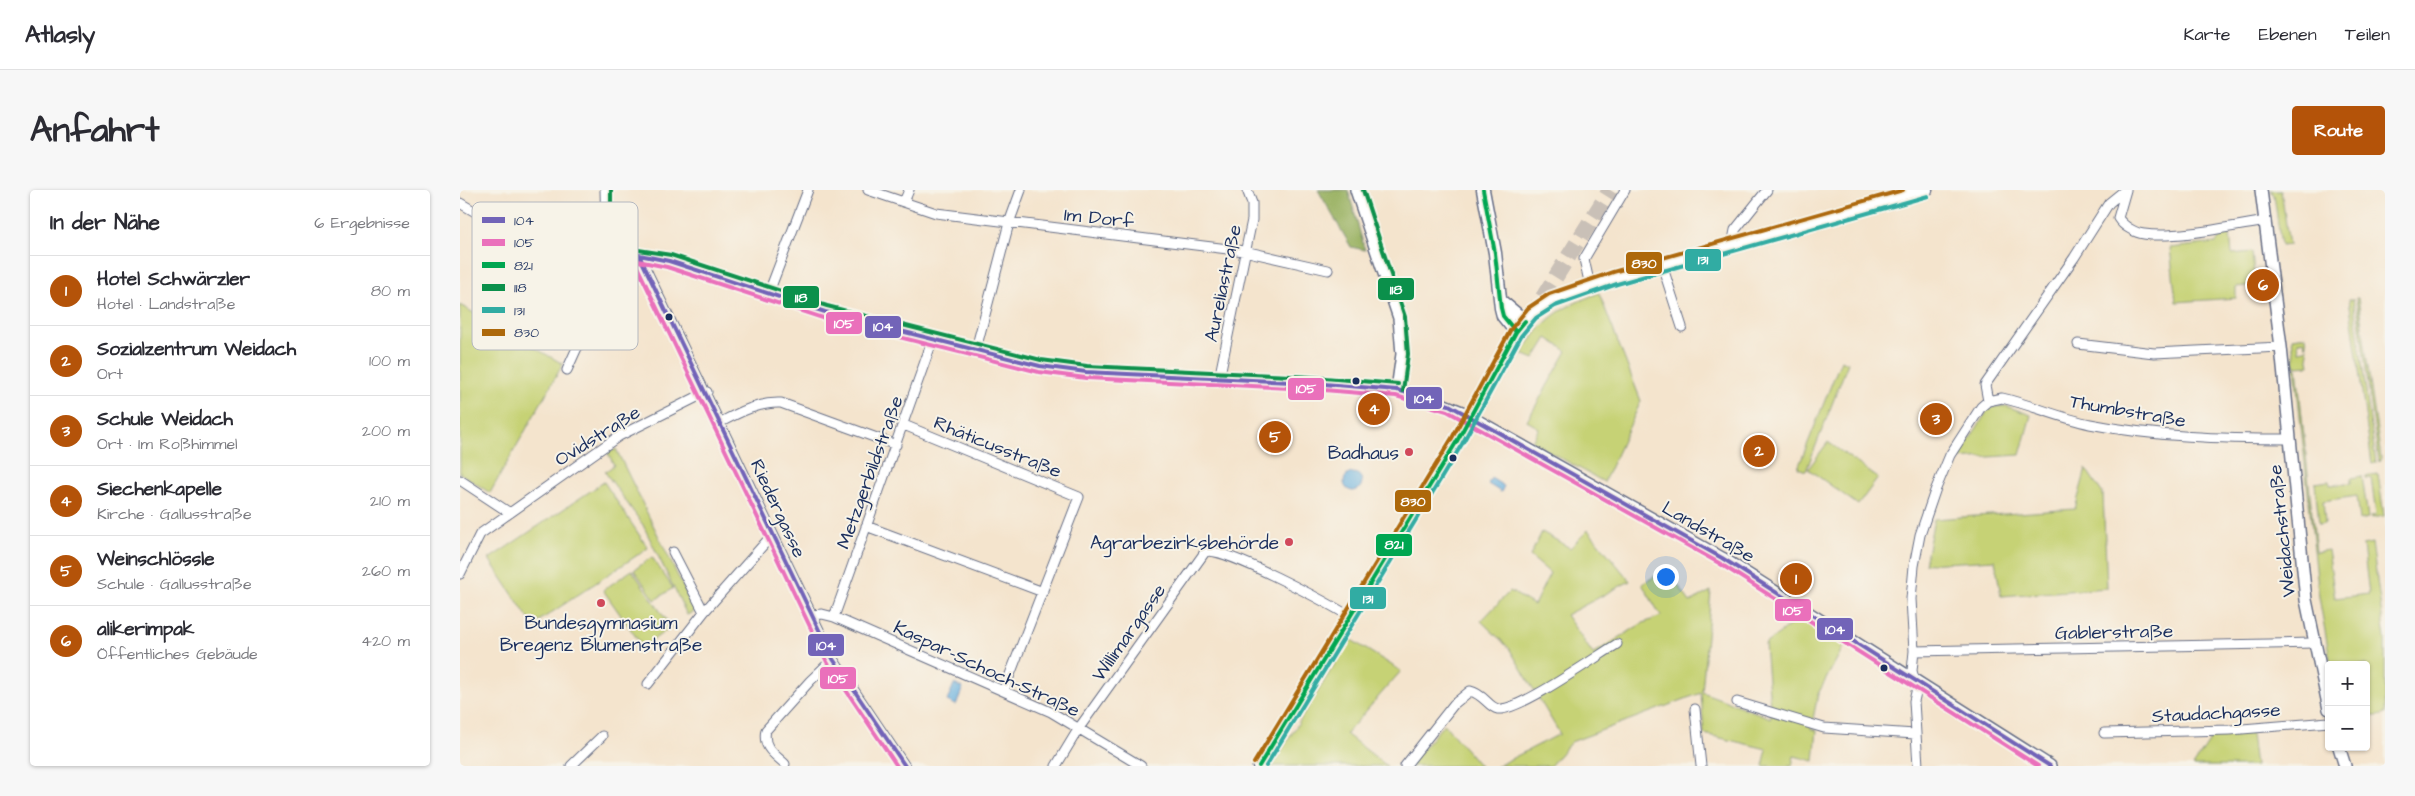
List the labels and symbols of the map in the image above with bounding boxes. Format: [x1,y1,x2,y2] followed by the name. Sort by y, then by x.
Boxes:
[1063,201,1136,236] street label: Im Dorf
[472,202,638,350] legend
[514,211,535,231] text: 104
[1198,222,1249,344] street label: Aureliastraße
[514,233,535,253] text: 105
[1684,248,1722,272] line badge: 131
[1698,250,1709,270] text: 131
[1625,251,1663,275] line badge: 830
[1631,254,1657,274] text: 830
[514,256,533,276] text: 821
[2247,266,2279,304] pin: 6
[1377,277,1415,301] line badge: 118
[514,278,527,298] text: 118
[1390,280,1402,300] text: 118
[782,285,820,309] line badge: 118
[795,288,807,308] text: 118
[514,301,525,321] text: 131
[825,311,863,335] line badge: 105
[664,312,674,322] unlabelled marker
[834,314,855,334] text: 105
[864,315,902,339] line badge: 104
[873,317,894,337] text: 104
[514,323,539,343] text: 830
[1351,376,1361,386] unlabelled marker
[1287,377,1325,401] line badge: 105
[1296,379,1317,399] text: 105
[1405,386,1443,410] line badge: 104
[2068,388,2188,435] street label: Thumbstraße
[1414,389,1435,409] text: 104
[1358,390,1390,428] pin: 4
[830,392,912,553] street label: Metzgerbildstraße
[550,399,646,473] street label: Ovidstraße
[1920,400,1952,438] pin: 3
[930,409,1065,485] street label: Rhäticusstraße
[1259,418,1291,456] pin: 5
[1743,432,1775,470] pin: 2
[1328,440,1399,467] place label: Badhaus
[1403,446,1415,458] marker: Badhaus
[1448,453,1458,463] unlabelled marker
[742,455,812,563] street label: Riedergasse
[2262,463,2303,598] street label: Weidachstraße
[1394,489,1432,513] line badge: 830
[1400,492,1426,512] text: 830
[1657,495,1760,570] street label: Landstraße
[1090,530,1279,558] place label: Agrarbezirksbehörde
[1375,533,1413,557] line badge: 821
[1385,535,1404,555] text: 821
[1283,536,1295,548] marker: Agrarbezirksbehörde
[1780,560,1812,598] pin: 1
[1653,564,1679,590] your location
[1086,579,1174,688] street label: Willimargasse
[1349,586,1387,610] line badge: 131
[1363,589,1374,609] text: 131
[595,597,607,609] marker: Bundesgymnasium Bregenz Blumenstraße
[1774,598,1812,622] line badge: 105
[1783,601,1804,621] text: 105
[500,610,702,660] place label: Bundesgymnasium Bregenz Blumenstraße
[889,614,1084,724] street label: Kaspar-Schoch-Straße
[1816,617,1854,641] line badge: 104
[2055,618,2173,647] street label: Gablerstraße
[1825,620,1846,640] text: 104
[807,633,845,657] line badge: 104
[816,636,837,656] text: 104
[1879,663,1889,673] unlabelled marker
[819,666,857,690] line badge: 105
[828,669,849,689] text: 105
[2151,697,2281,731] street label: Staudachgasse

